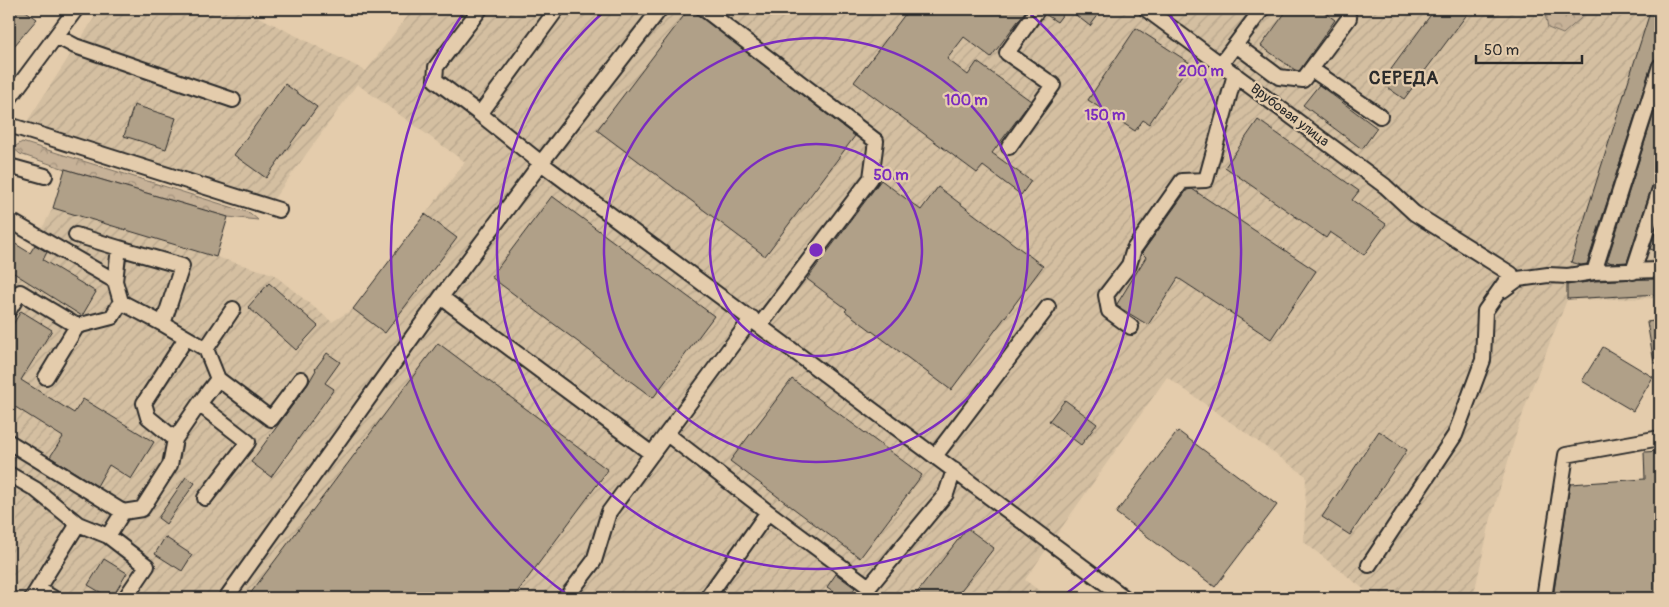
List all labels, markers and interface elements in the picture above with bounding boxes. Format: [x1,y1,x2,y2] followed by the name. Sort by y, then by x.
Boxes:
[1476,32,1583,64] scale bar
[1484,41,1519,60] text: 50 m
[1178,62,1224,81] text: 200 m
[1369,66,1439,90] district label: СЕРЕДА
[1247,80,1333,150] street label: Врубовая улица
[945,91,987,110] text: 100 m
[1085,106,1125,125] text: 150 m
[874,166,908,185] text: 50 m
[807,241,825,259] centre of rings

